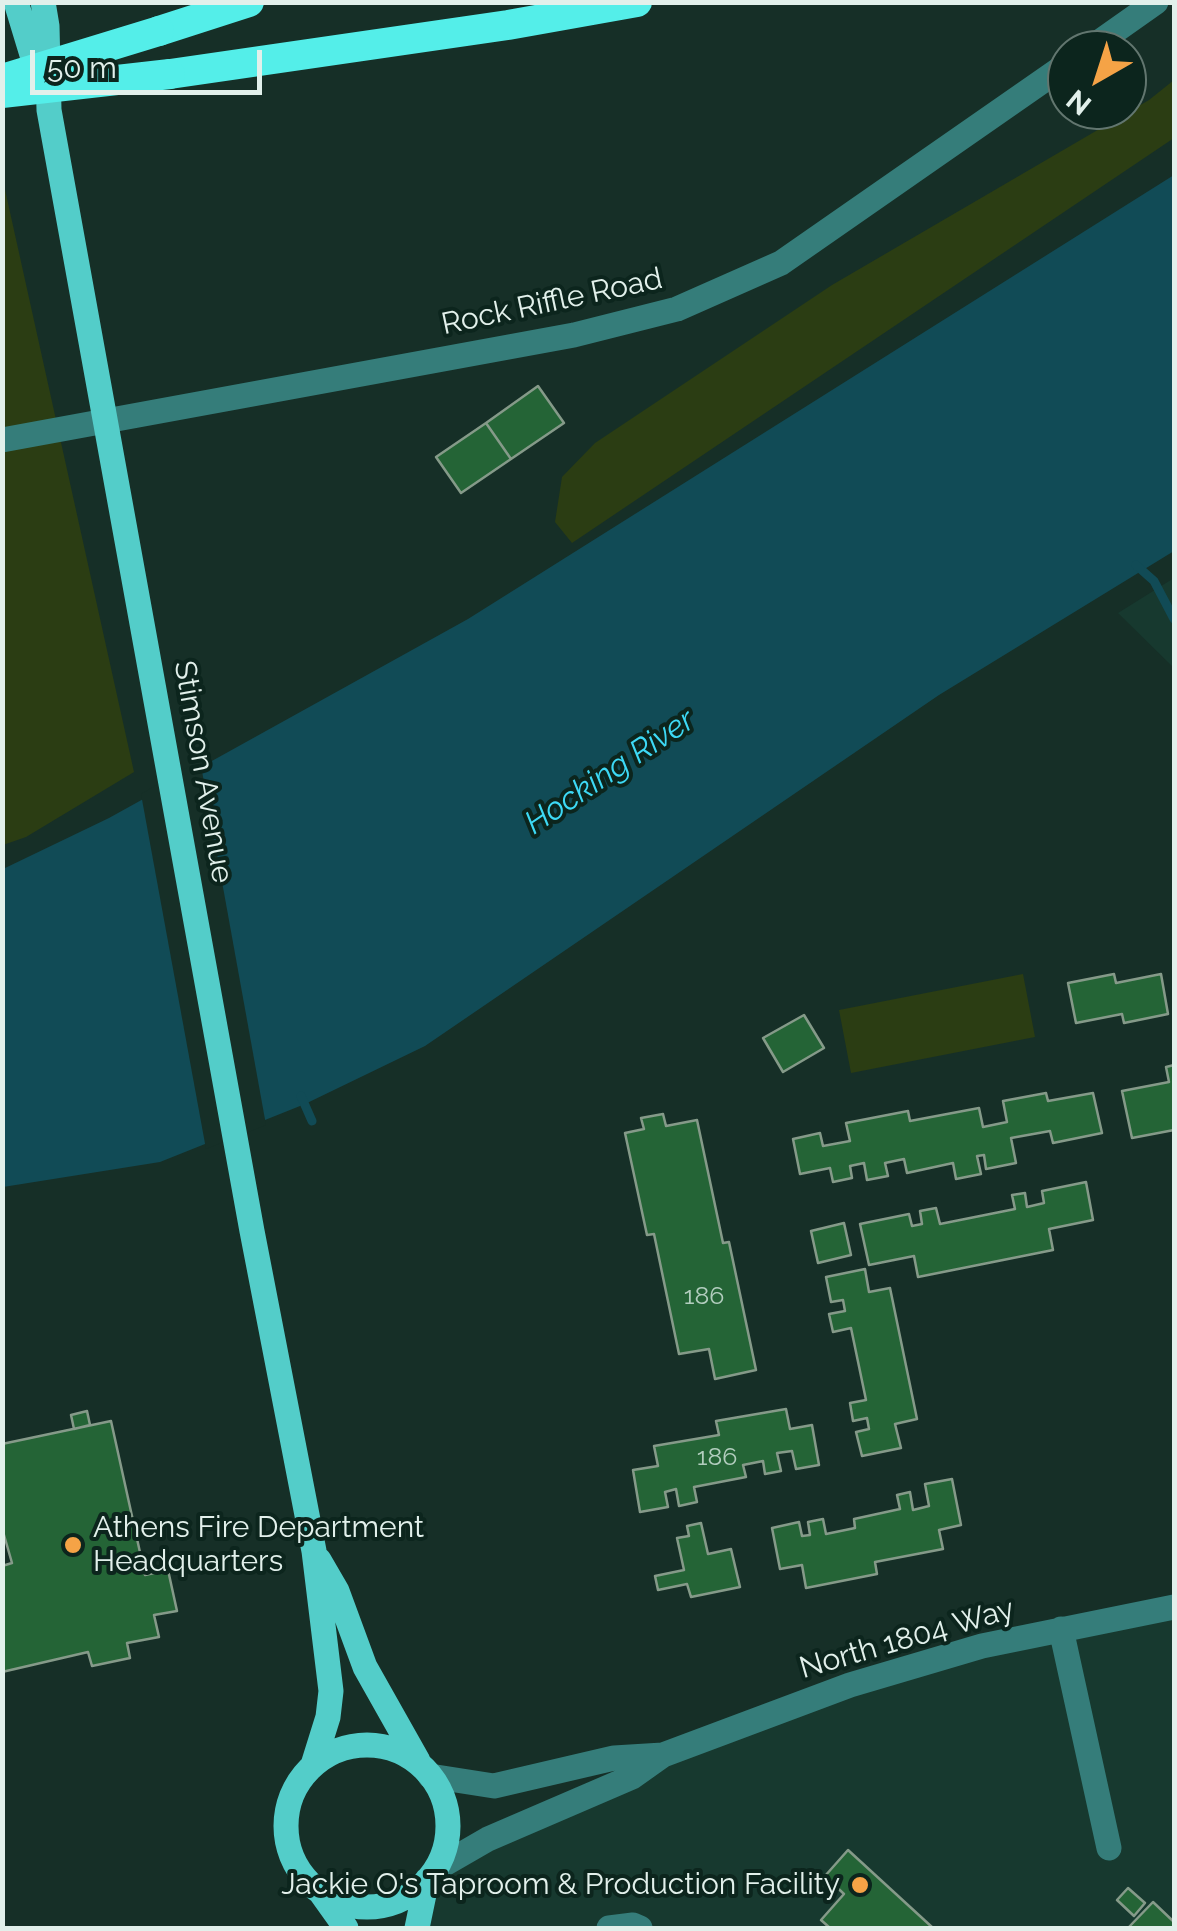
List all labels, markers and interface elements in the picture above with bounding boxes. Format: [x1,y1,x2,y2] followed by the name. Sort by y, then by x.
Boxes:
[35,30,268,92] scale bar
[1047,30,1147,130] north arrow
[47,50,117,85] text: 50 m
[1060,83,1098,122] text: N
[438,261,666,343] street label: Rock Riffle Road
[166,658,240,886] street label: Stimson Avenue
[518,701,702,843] water label: Hocking River
[684,1281,724,1311] house number: 186
[697,1442,737,1472] house number: 186
[93,1510,424,1580] place label: Athens Fire Department Headquarters
[62,1534,84,1556] marker: Athens Fire Department Headquarters
[796,1591,1018,1687] street label: North 1804 Way
[281,1867,840,1903] place label: Jackie O's Taproom & Production Facility
[849,1874,871,1896] marker: Jackie O's Taproom & Production Facility

